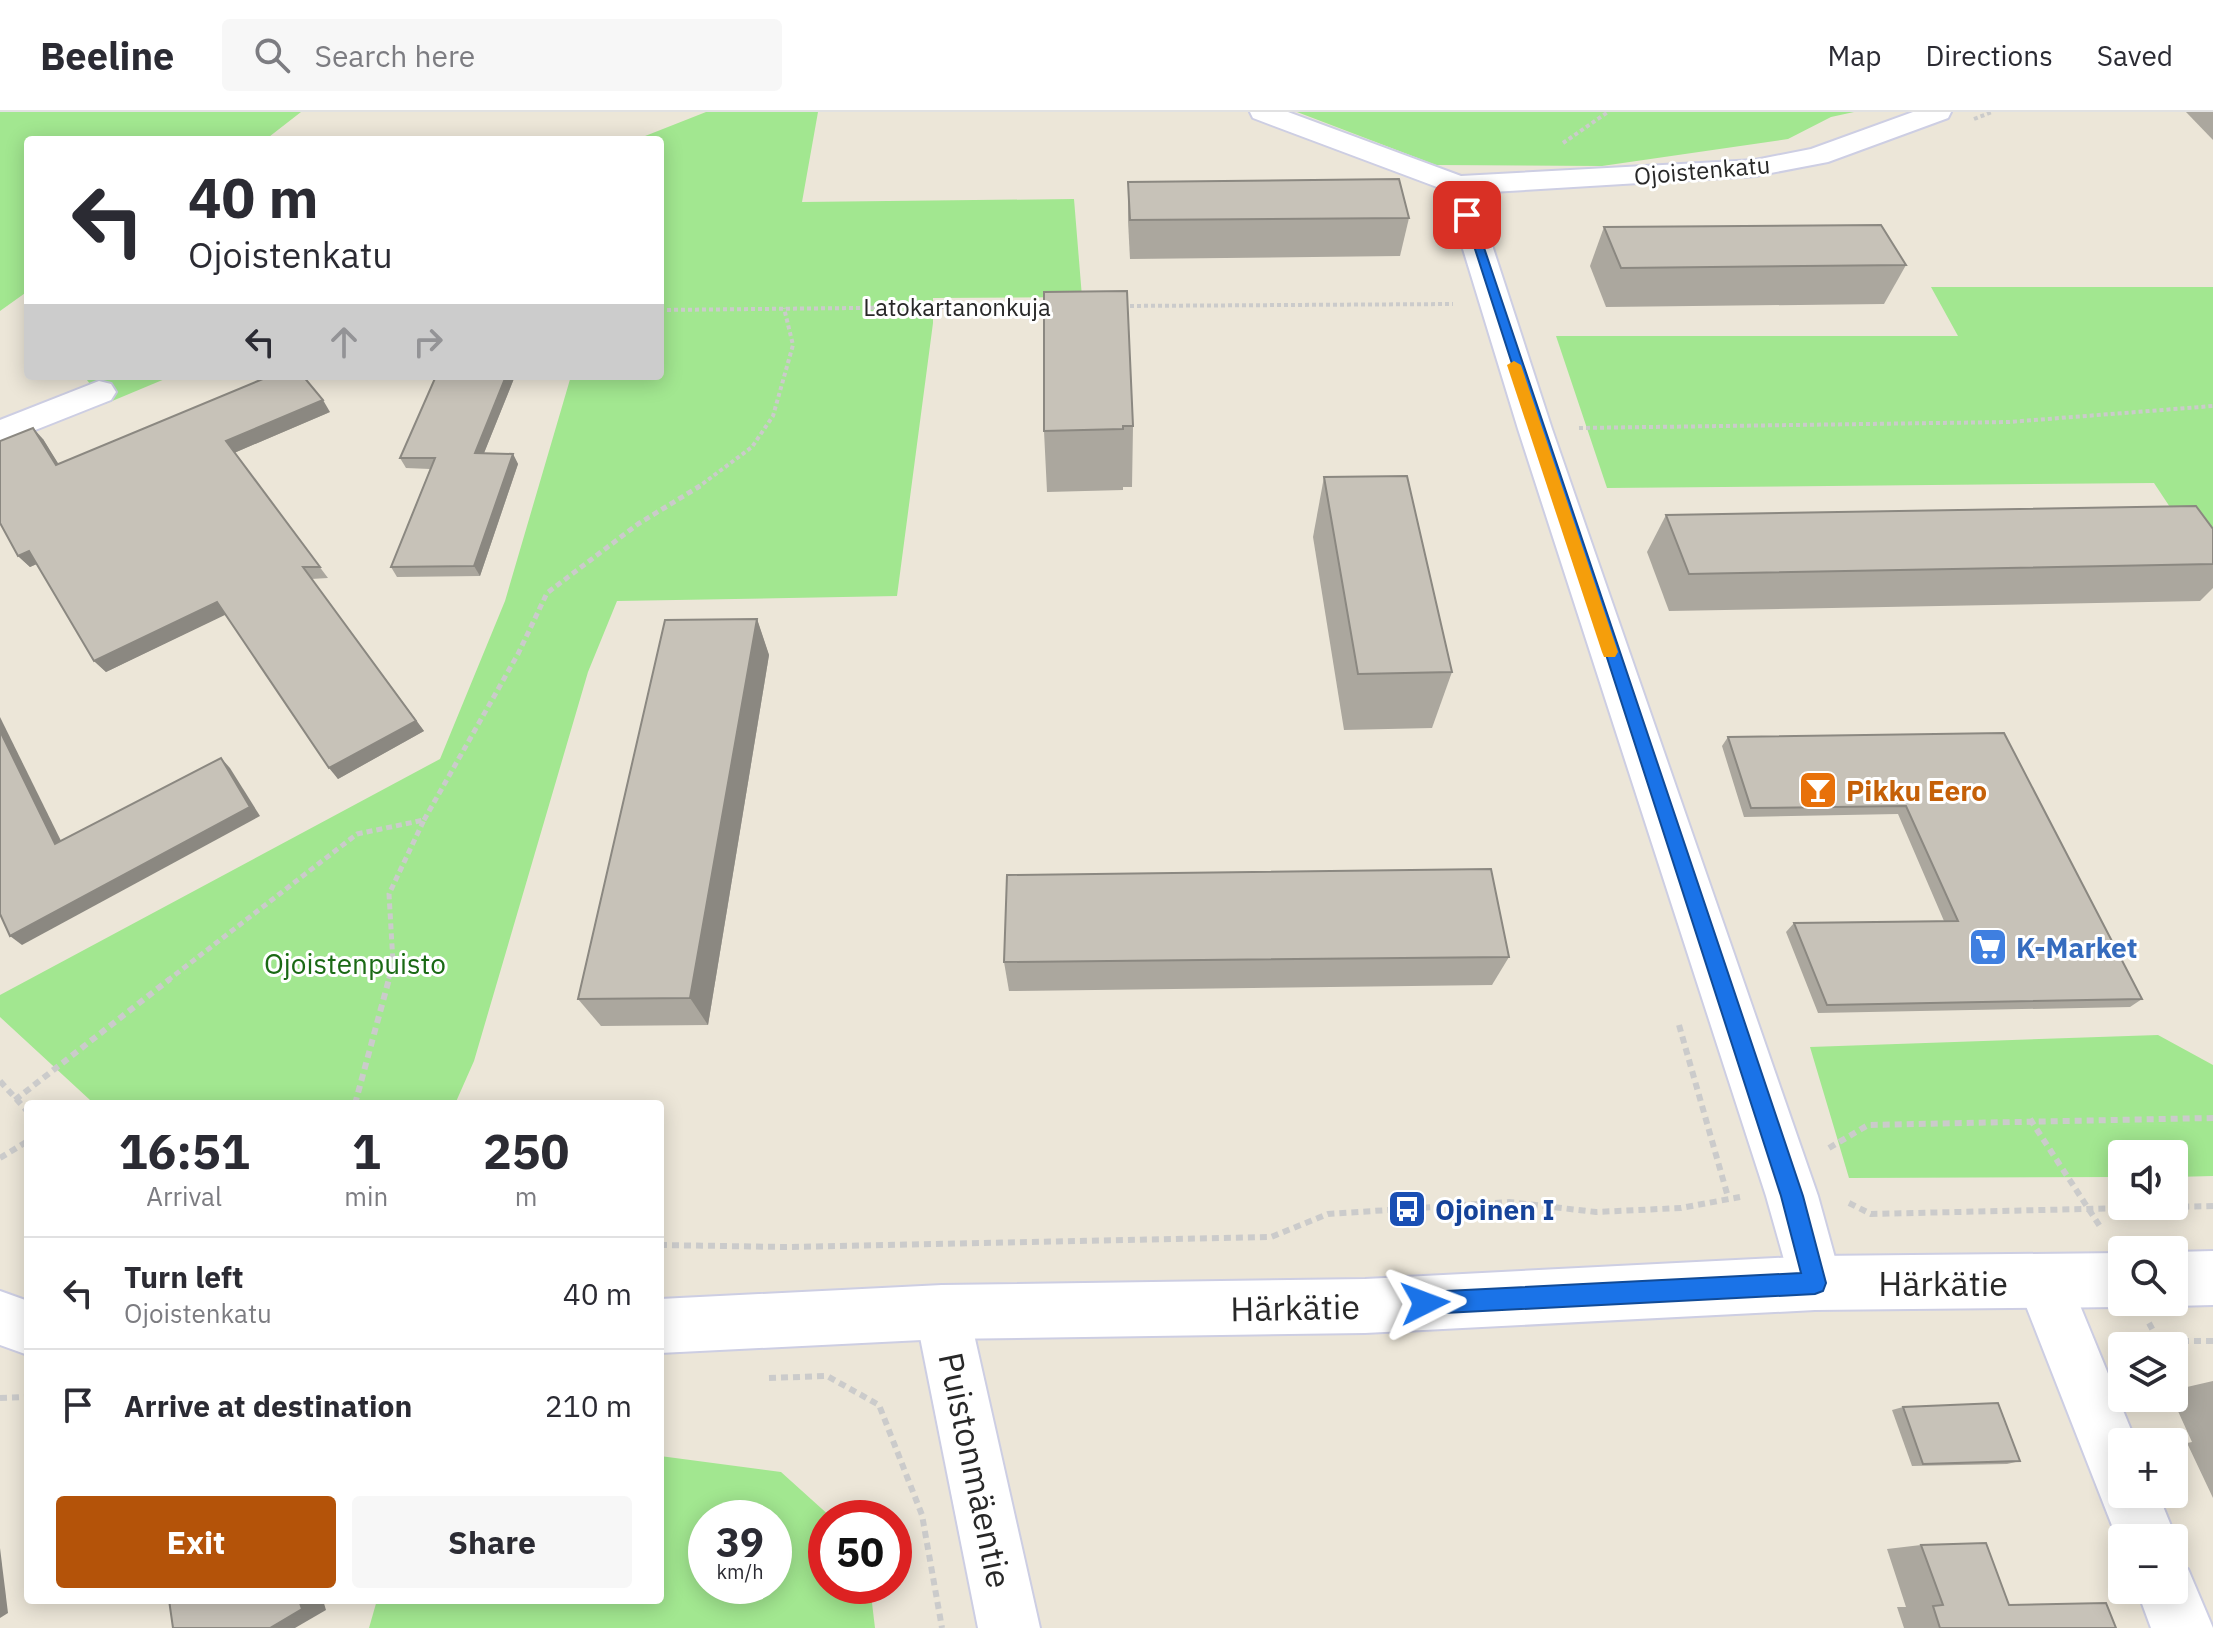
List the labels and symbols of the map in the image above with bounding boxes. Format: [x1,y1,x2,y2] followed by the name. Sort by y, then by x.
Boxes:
[1633,148,1771,192] street label: Ojoistenkatu
[1433,181,1501,249] pin
[863,291,1051,323] street label: Latokartanonkuja
[1797,769,1839,811] bar icon: Pikku Eero
[1846,772,1987,809] place label: Pikku Eero
[1967,926,2009,968] supermarket icon: K-Market
[2016,929,2138,966] place label: K-Market
[264,945,446,982] park label: Ojoistenpuisto
[1386,1188,1428,1230] bus stop icon: Ojoinen I
[1435,1191,1555,1228] place label: Ojoinen I
[1383,1261,1467,1345] position arrow
[1878,1261,2008,1305] street label: Härkätie
[1230,1284,1360,1330] street label: Härkätie
[930,1348,1022,1592] street label: Puistonmäentie
[808,1500,912,1604] speed limit sign: 50

